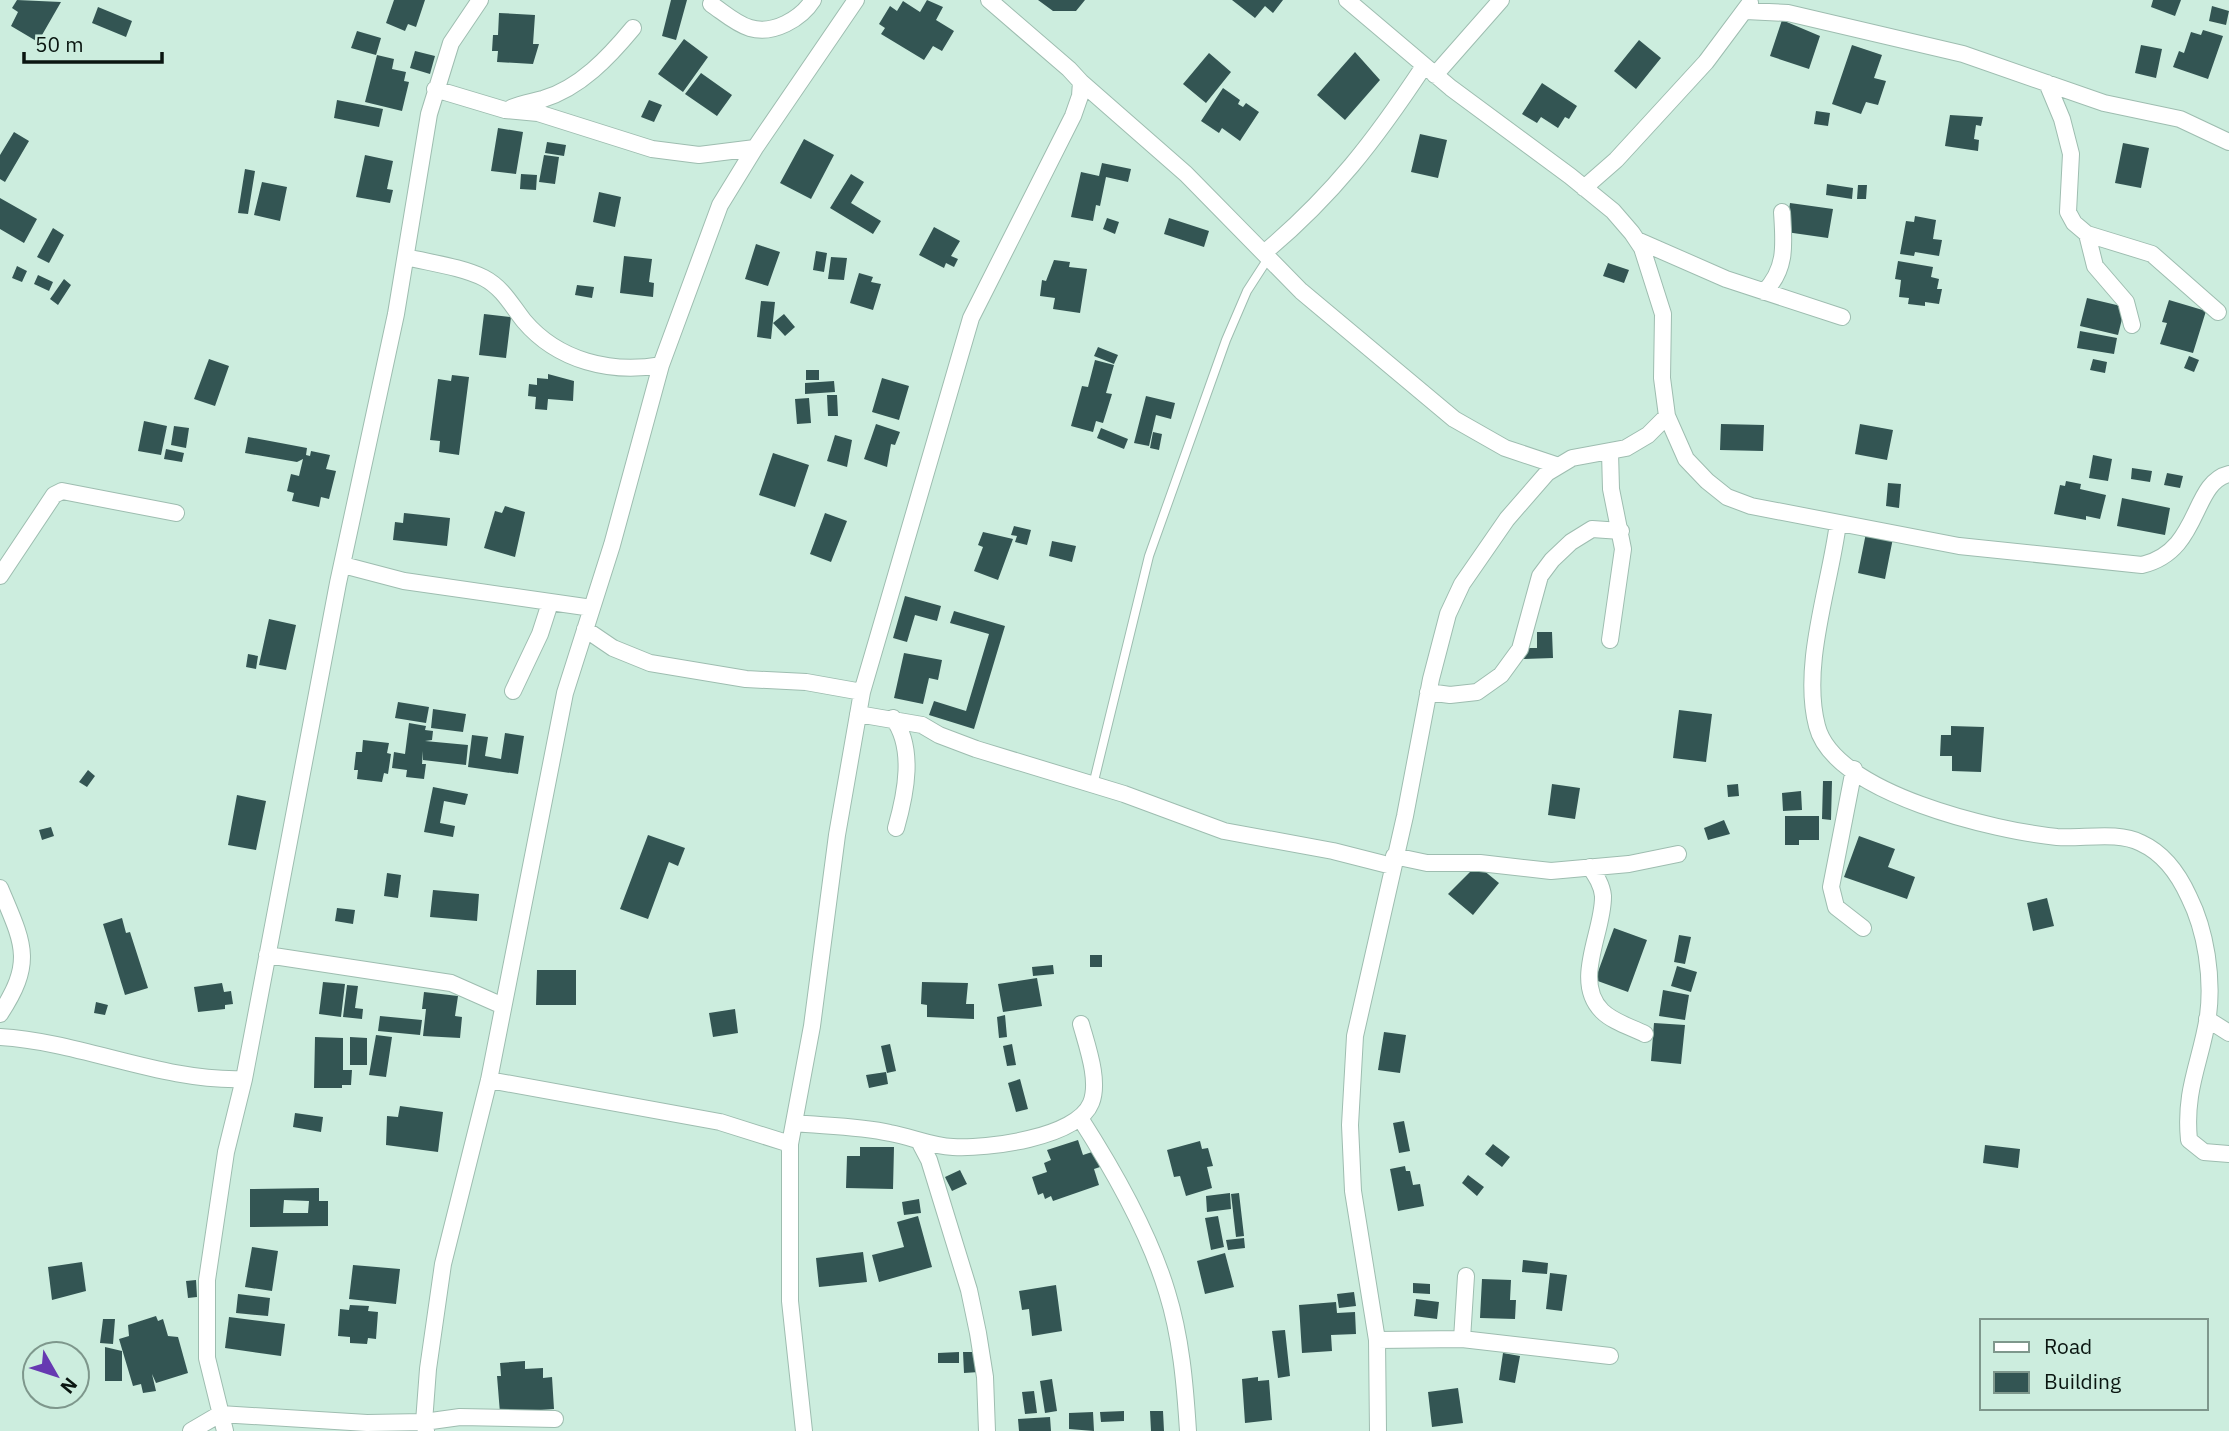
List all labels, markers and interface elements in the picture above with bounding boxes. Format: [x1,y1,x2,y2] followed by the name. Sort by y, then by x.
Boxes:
[24,21,163,65] scale bar
[35,30,84,58] text: 50 m
[1980,1319,2208,1410] legend
[2044,1332,2092,1360] text: Road
[21,1340,91,1410] north arrow
[2044,1367,2121,1395] text: Building
[56,1373,83,1399] text: N

